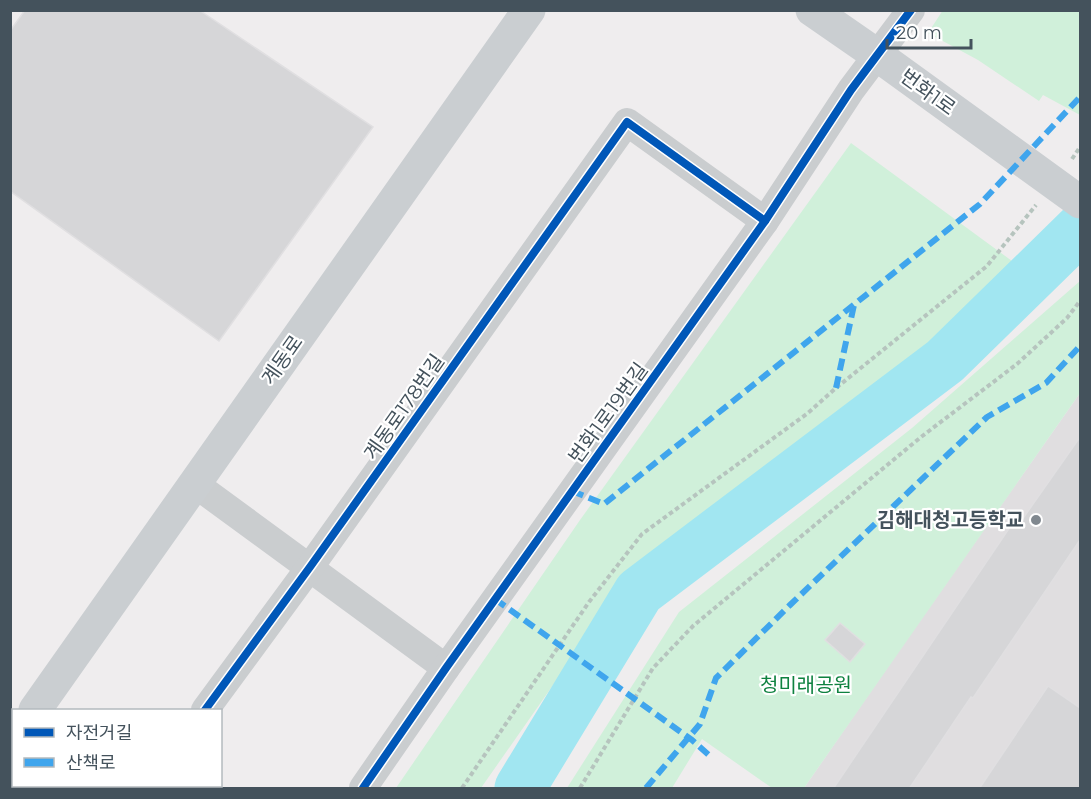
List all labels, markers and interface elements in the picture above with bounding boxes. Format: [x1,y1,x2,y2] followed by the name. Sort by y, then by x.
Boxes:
[887,12,971,50] scale bar
[896,22,942,44] text: 20 m
[896,64,960,120] street label: 번화1로
[256,331,308,389] street label: 계동로
[359,350,449,464] street label: 계동로178번길
[563,358,653,468] street label: 번화1로19번길
[877,508,1024,532] place label: 김해대청고등학교
[1029,513,1043,527] marker: 김해대청고등학교
[760,673,852,697] park label: 청미래공원
[12,709,222,787] legend
[66,722,132,744] text: 자전거길
[66,752,116,774] text: 산책로

